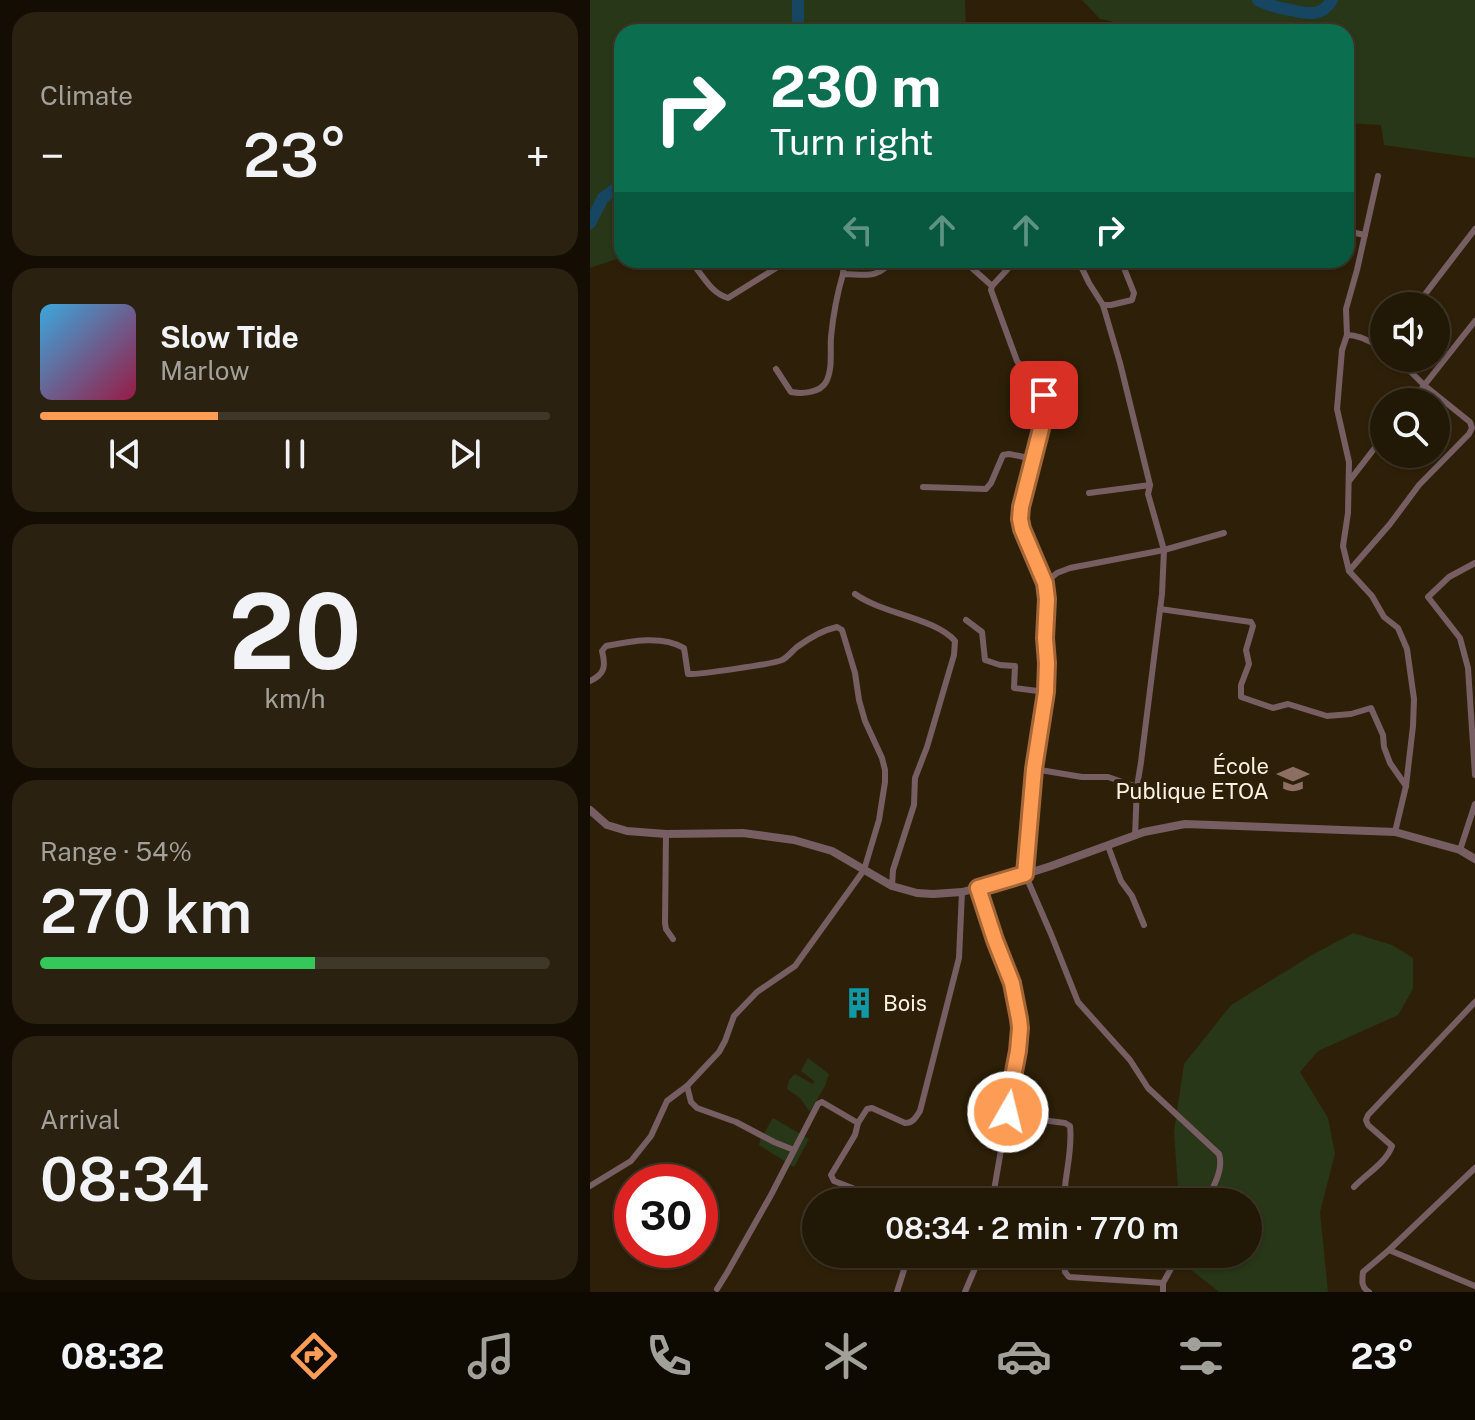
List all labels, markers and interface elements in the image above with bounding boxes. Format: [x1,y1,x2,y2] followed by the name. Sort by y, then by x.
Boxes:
[770,54,942,120] text: 230 m
[638,56,742,160] icon: right
[40,80,133,111] text: Climate
[243,120,347,191] text: 23°
[770,121,933,163] text: Turn right
[40,130,64,182] text: −
[526,130,550,182] text: +
[836,208,880,252] icon: left
[920,208,964,252] icon: ahead
[1004,208,1048,252] icon: ahead
[1088,208,1132,252] icon: right
[1370,292,1450,468] map controls
[1370,292,1450,372] button: sound
[160,319,299,355] text: Slow Tide
[160,355,250,386] text: Marlow
[1010,361,1078,429] pin
[1022,373,1066,417] icon: arrive
[1370,388,1450,468] button: search
[103,432,147,476] icon: previous
[273,432,317,476] icon: pause
[443,432,487,476] icon: next
[228,570,362,692] text: 20
[264,683,326,714] text: km/h
[1116,753,1269,804] place label: École Publique ETOA
[1276,762,1310,796] school or university icon: École Publique ETOA
[40,836,192,867] text: Range · 54%
[40,876,252,947] text: 270 km
[842,986,876,1020] building icon: Bois
[883,990,927,1016] place label: Bois
[966,1070,1050,1154] position arrow
[40,1104,120,1135] text: Arrival
[40,1144,209,1215] text: 08:34
[614,1164,718,1268] speed limit sign: 30
[885,1210,1179,1246] text: 08:34 · 2 min · 770 m
[286,1328,342,1384] icon: directions
[463,1328,519,1384] icon: music
[641,1328,697,1384] icon: phone
[818,1328,874,1384] icon: climate
[996,1328,1052,1384] icon: car
[1173,1328,1229,1384] icon: filters
[61,1335,164,1377] text: 08:32
[1350,1335,1414,1377] text: 23°

